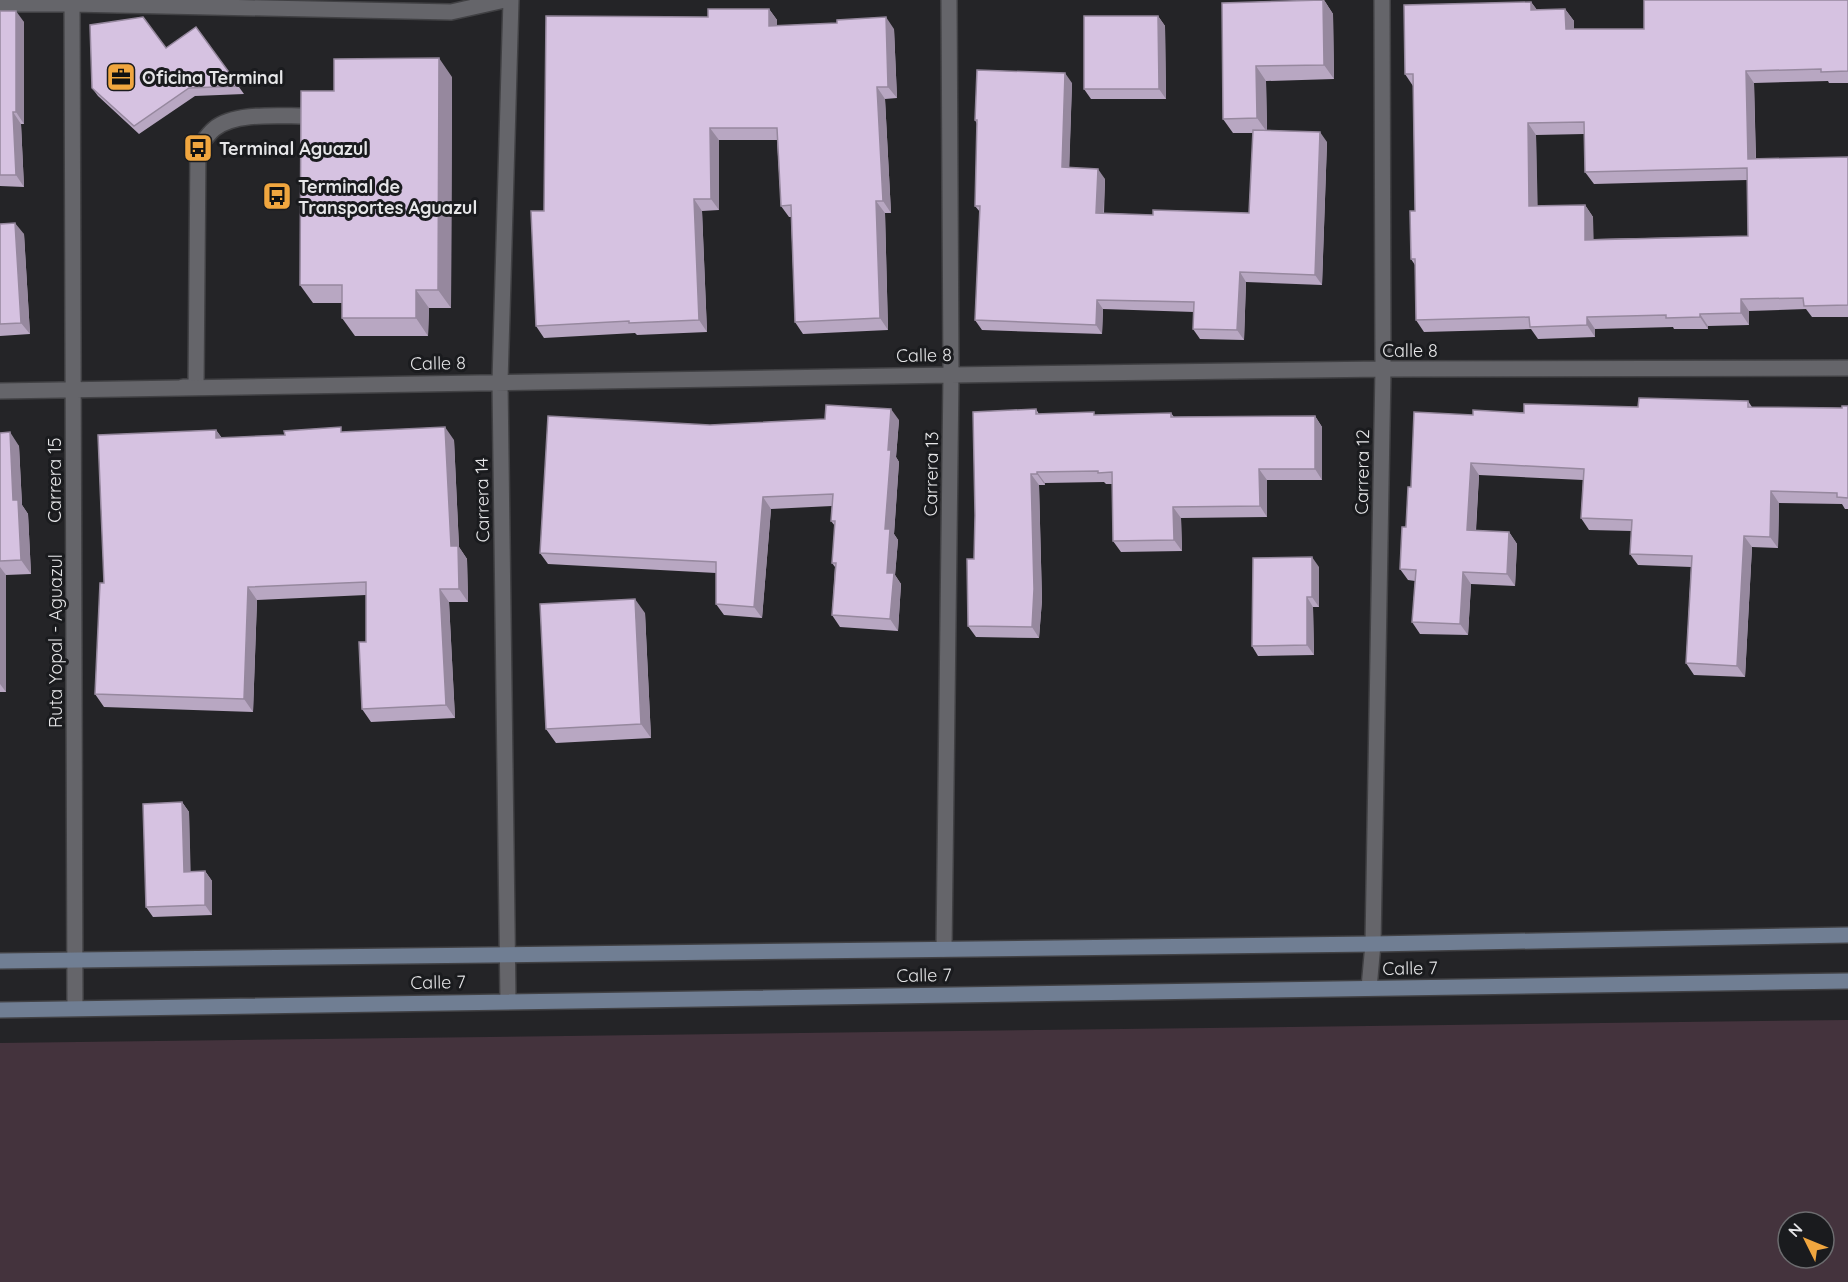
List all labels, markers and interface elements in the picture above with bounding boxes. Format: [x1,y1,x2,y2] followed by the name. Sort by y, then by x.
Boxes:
[105,61,137,93] office icon: Oficina Terminal
[142,66,284,89] place label: Oficina Terminal
[182,132,214,164] bus stop icon: Terminal Aguazul
[219,137,368,160] place label: Terminal Aguazul
[298,175,477,219] place label: Terminal de Transportes Aguazul
[261,180,293,212] bus stop icon: Terminal de Transportes Aguazul
[1382,339,1438,362] street label: Calle 8
[896,343,952,367] street label: Calle 8
[410,351,466,375] street label: Calle 8
[1350,429,1374,515] street label: Carrera 12
[919,431,943,517] street label: Carrera 13
[43,437,66,523] street label: Carrera 15
[470,457,494,543] street label: Carrera 14
[44,554,67,728] street label: Ruta Yopal - Aguazul
[1382,956,1438,980] street label: Calle 7
[896,963,952,987] street label: Calle 7
[410,970,466,994] street label: Calle 7
[1776,1210,1836,1270] north arrow
[1784,1219,1806,1241] text: N

